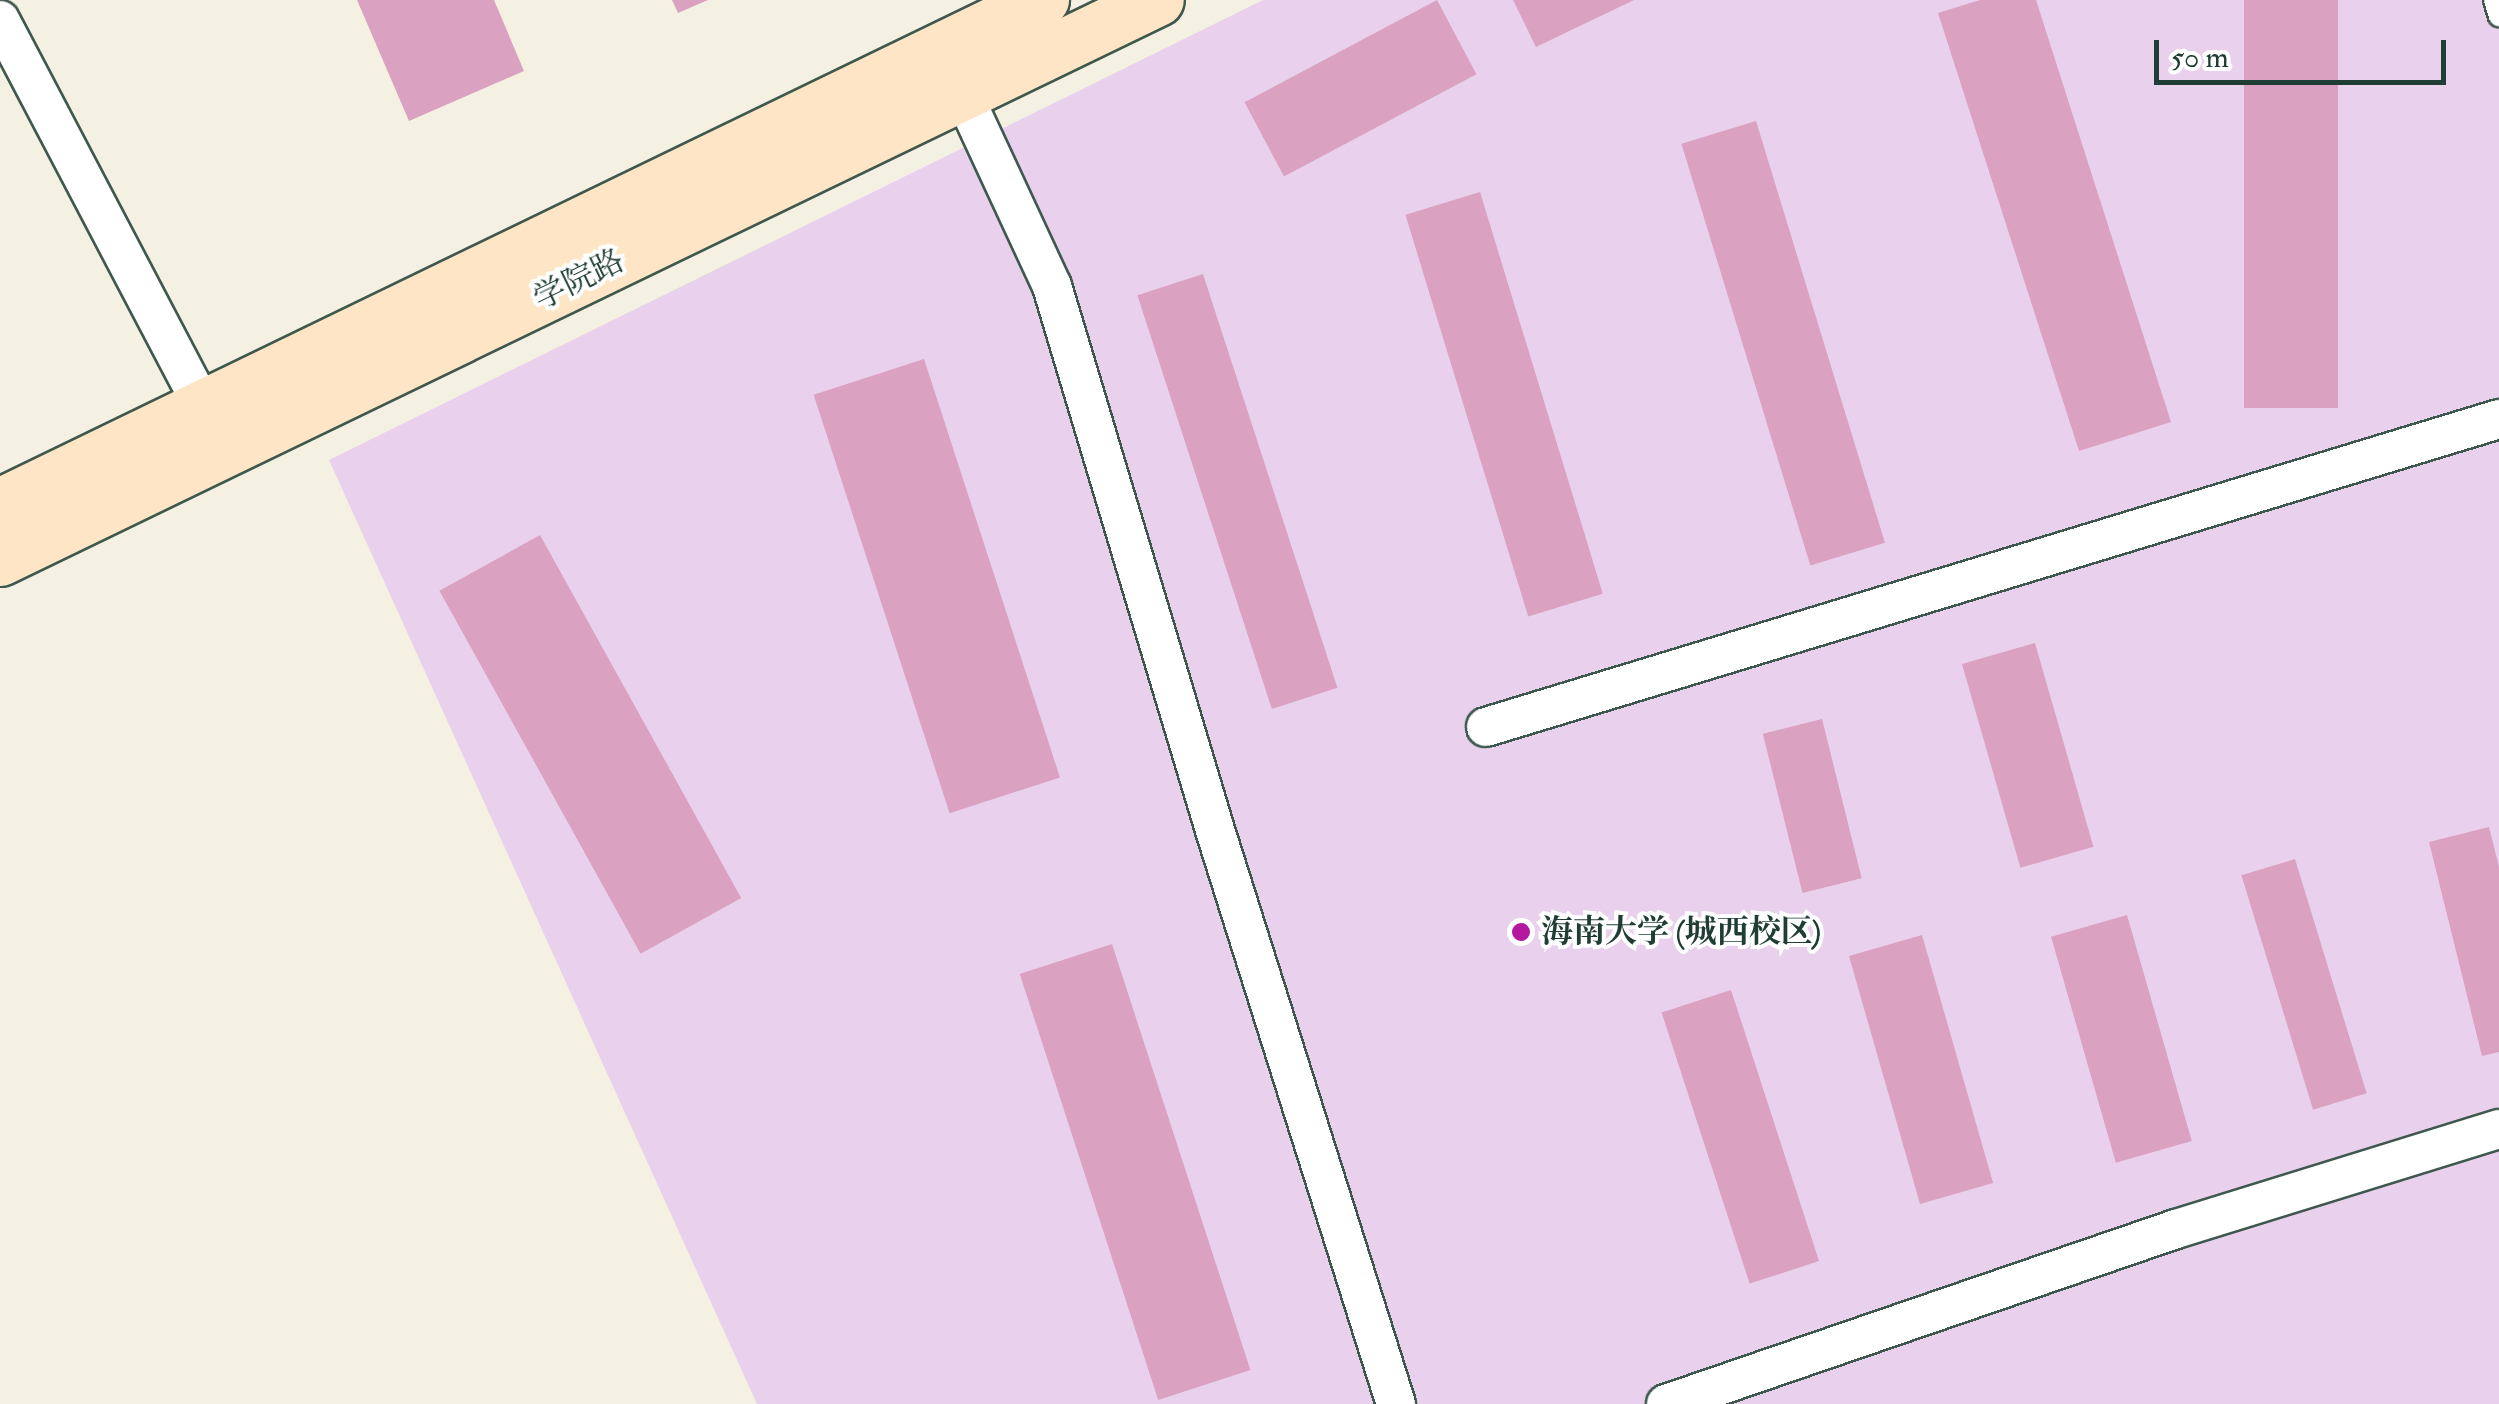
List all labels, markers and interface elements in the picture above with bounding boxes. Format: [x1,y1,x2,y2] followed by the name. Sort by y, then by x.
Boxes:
[2159,20,2452,82] scale bar
[2171,39,2229,76] text: 50 m
[527,242,631,318] street label: 学院路
[1541,913,1821,951] place label: 海南大学 (城西校区)
[1510,921,1532,943] marker: 海南大学 (城西校区)

